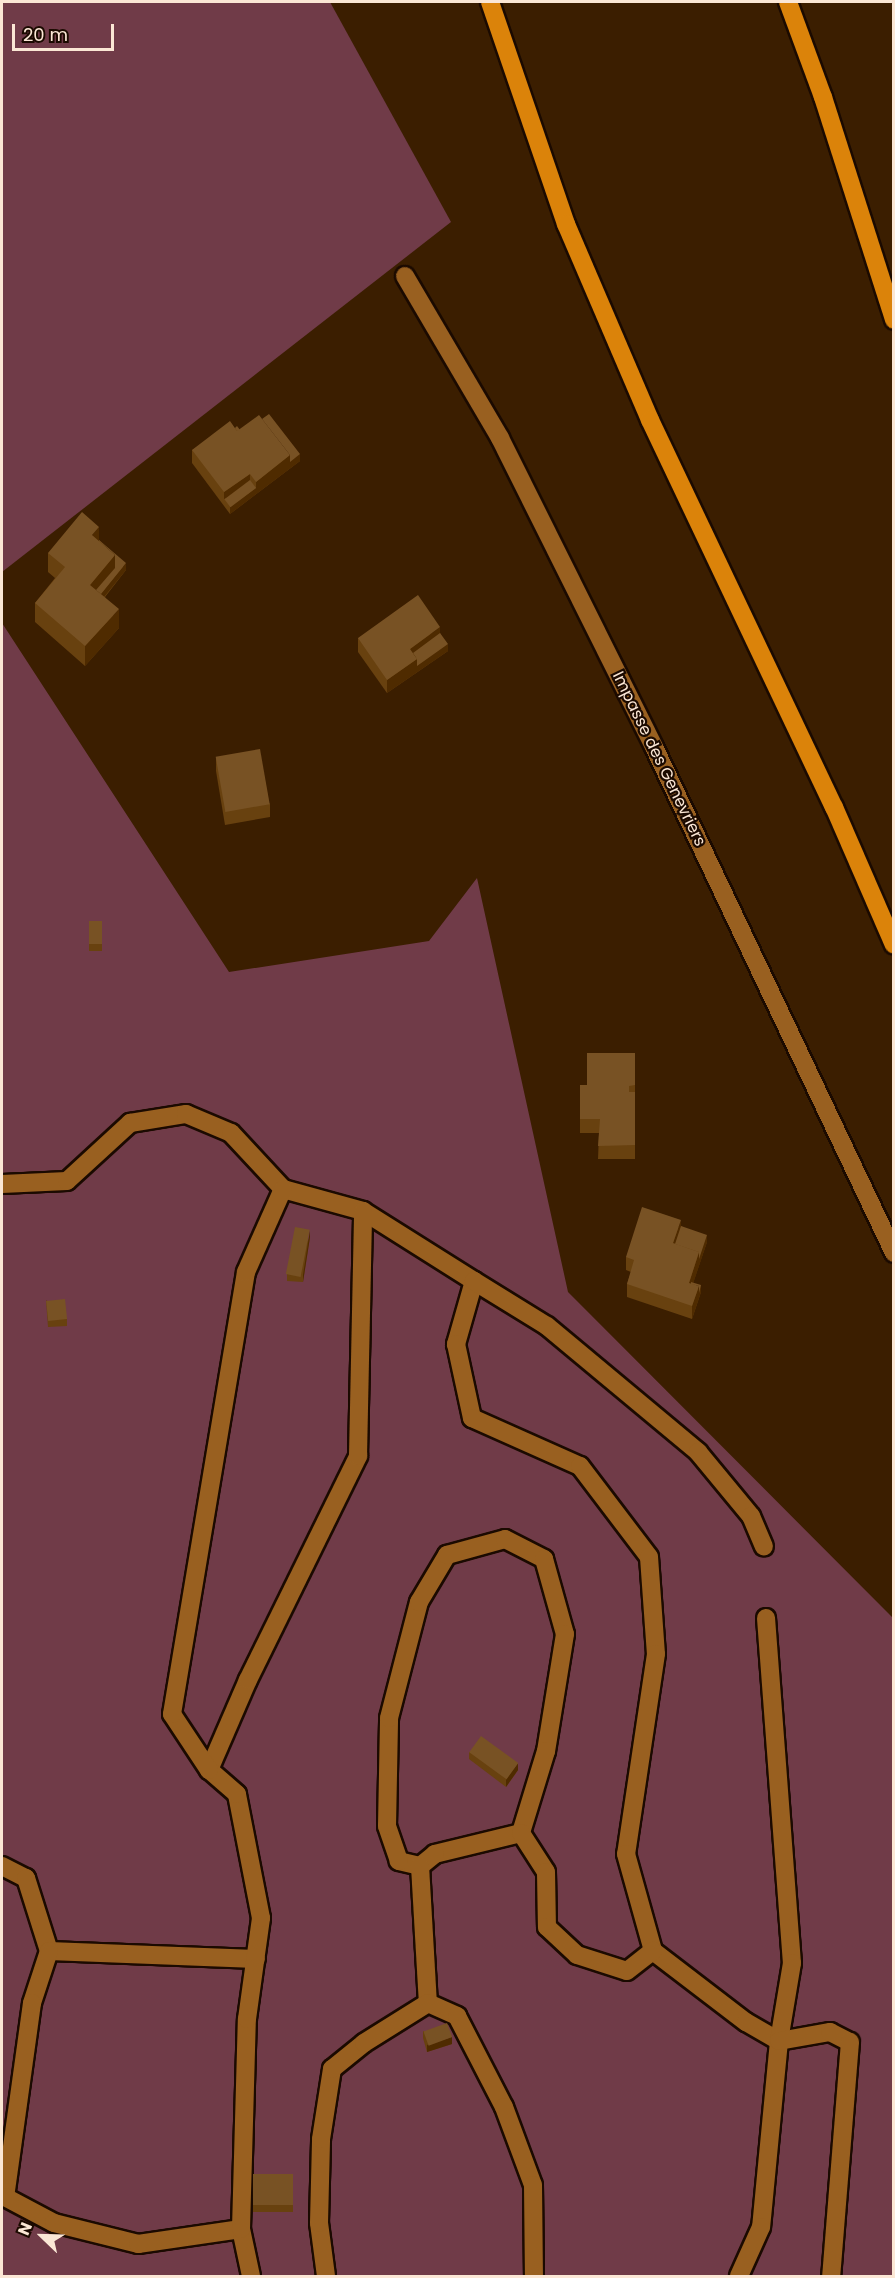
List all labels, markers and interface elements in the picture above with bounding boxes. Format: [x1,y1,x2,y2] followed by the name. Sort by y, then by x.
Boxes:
[15,12,117,50] scale bar
[23,22,68,47] text: 20 m
[608,669,710,849] street label: Impasse des Genevriers
[12,2206,72,2266] north arrow
[12,2219,38,2239] text: N

